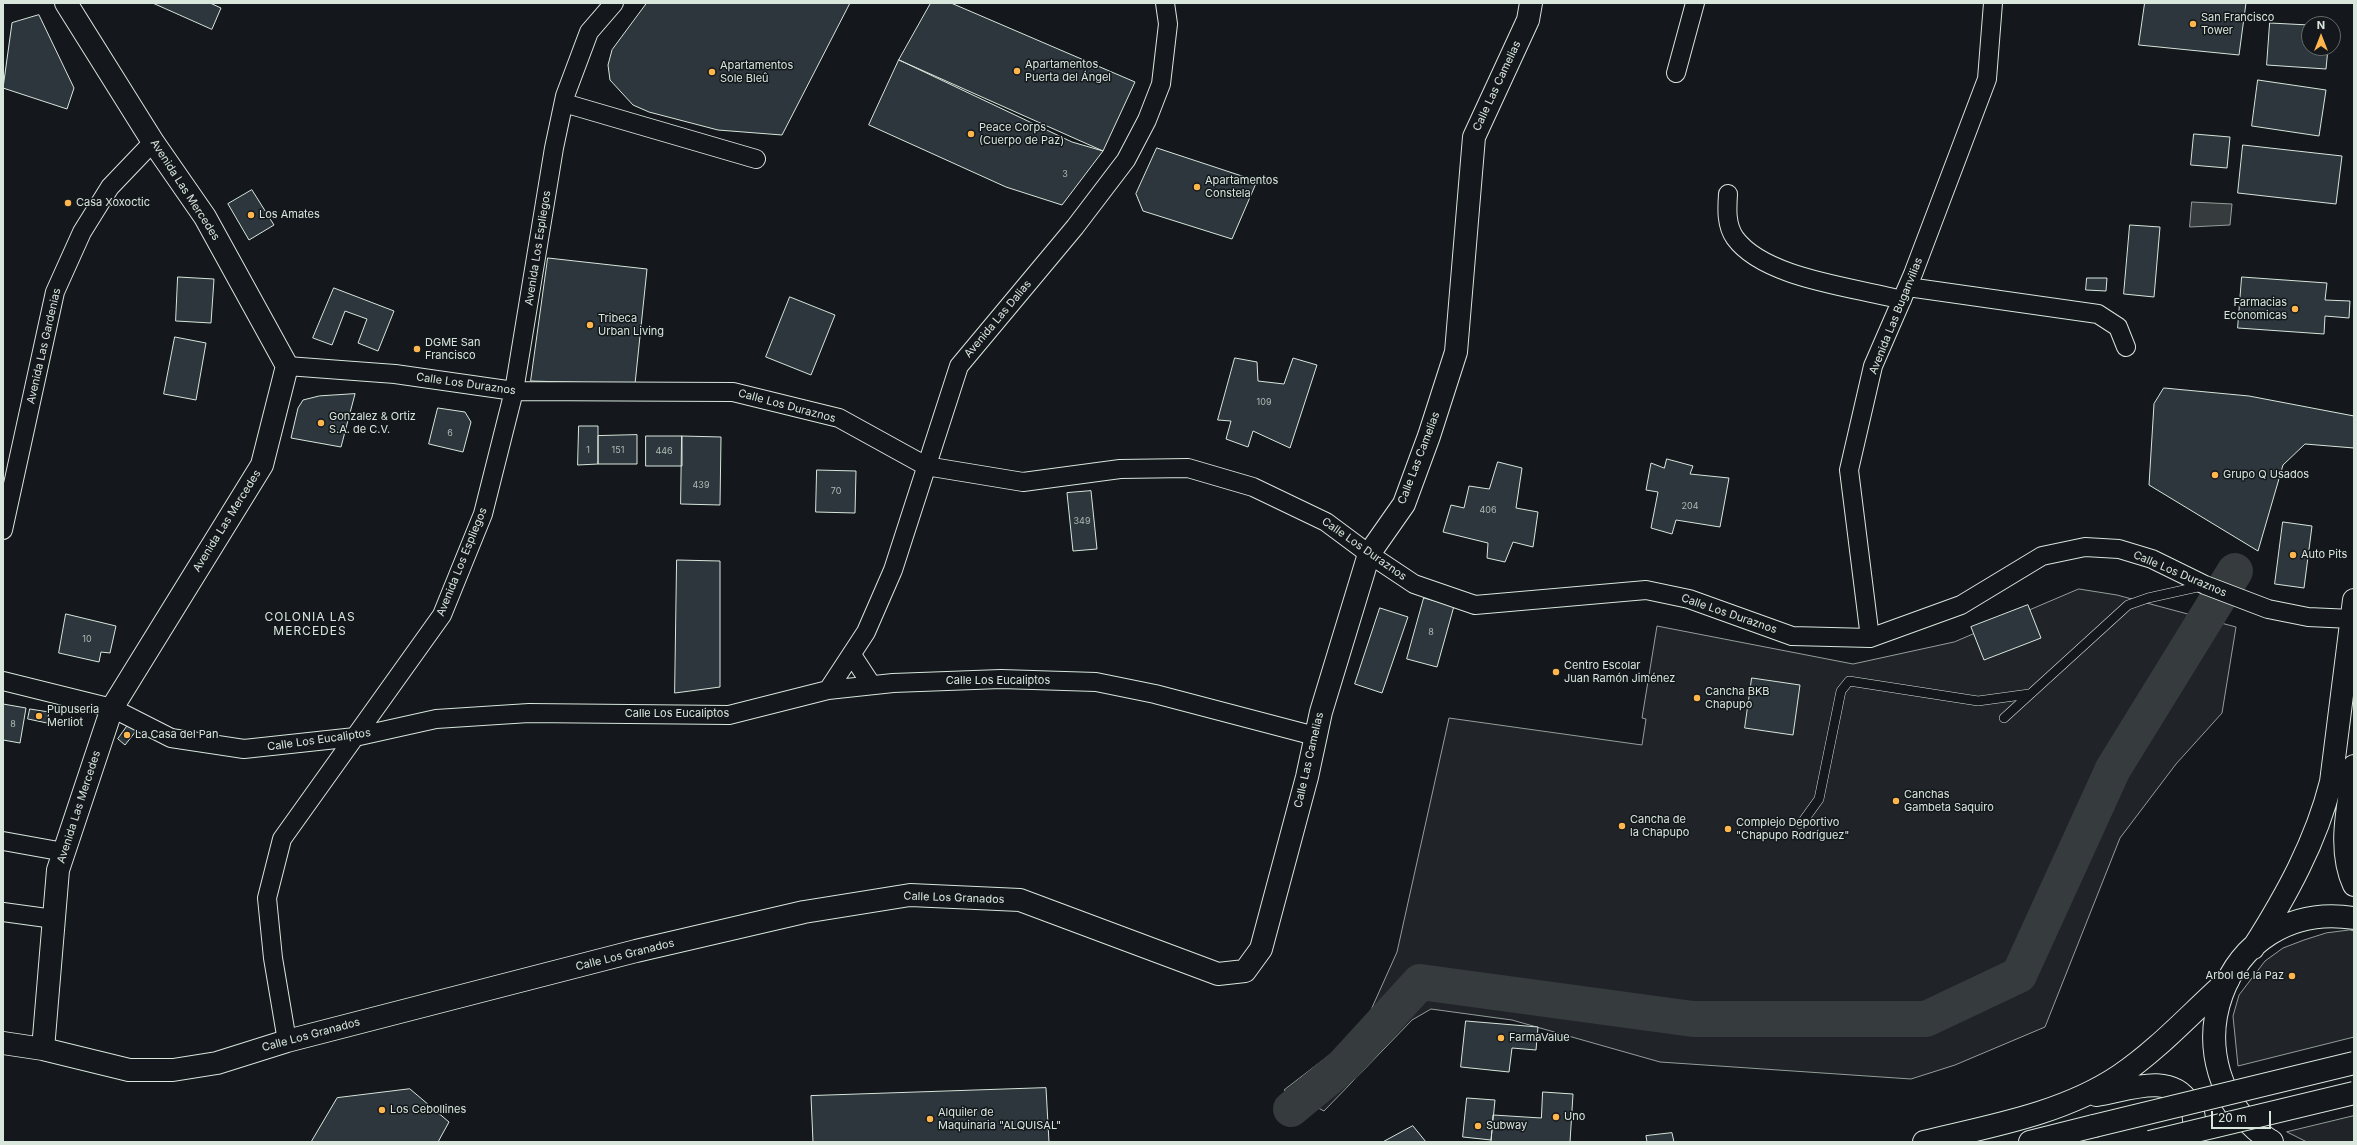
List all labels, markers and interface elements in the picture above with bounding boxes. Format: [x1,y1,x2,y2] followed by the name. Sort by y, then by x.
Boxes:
[2201,11,2274,37] place label: San Francisco Tower
[2301,16,2341,56] north arrow
[2317,18,2325,32] text: N
[2188,19,2198,29] marker: San Francisco Tower
[1470,39,1524,133] street label: Calle Las Camelias
[1025,58,1111,84] place label: Apartamentos Puerta del Ángel
[720,59,793,85] place label: Apartamentos Sole Bleû
[1012,66,1022,76] marker: Apartamentos Puerta del Ángel
[707,67,717,77] marker: Apartamentos Sole Bleû
[979,121,1064,147] place label: Peace Corps (Cuerpo de Paz)
[966,129,976,139] marker: Peace Corps (Cuerpo de Paz)
[147,137,223,243] street label: Avenida Las Mercedes
[1062,169,1068,179] house number: 3
[1205,174,1278,200] place label: Apartamentos Constela
[1192,182,1202,192] marker: Apartamentos Constela
[522,190,554,306] street label: Avenida Los Espliegos
[76,196,150,210] place label: Casa Xoxoctic
[63,198,73,208] marker: Casa Xoxoctic
[259,208,320,222] place label: Los Amates
[246,210,256,220] marker: Los Amates
[1867,256,1925,376] street label: Avenida Las Buganvilias
[962,278,1034,360] street label: Avenida Las Dalias
[24,287,64,405] street label: Avenida Las Gardenias
[2224,296,2287,322] place label: Farmacias Economicas
[2290,304,2300,314] marker: Farmacias Economicas
[598,312,664,338] place label: Tribeca Urban Living
[585,320,595,330] marker: Tribeca Urban Living
[425,336,481,362] place label: DGME San Francisco
[412,344,422,354] marker: DGME San Francisco
[415,370,517,398] street label: Calle Los Duraznos
[737,387,837,425] street label: Calle Los Duraznos
[1257,397,1271,407] house number: 109
[329,410,416,436] place label: Gonzalez & Ortiz S.A. de C.V.
[1395,410,1443,506] street label: Calle Las Camelias
[316,418,326,428] marker: Gonzalez & Ortiz S.A. de C.V.
[447,428,453,438] house number: 6
[586,445,590,455] house number: 1
[612,445,624,455] house number: 151
[655,446,673,456] house number: 446
[190,468,264,574] street label: Avenida Las Mercedes
[2223,468,2309,482] place label: Grupo Q Usados
[2210,470,2220,480] marker: Grupo Q Usados
[693,480,709,490] house number: 439
[831,486,841,496] house number: 70
[1682,501,1698,511] house number: 204
[1479,505,1497,515] house number: 406
[434,506,490,618] street label: Avenida Los Espliegos
[1319,515,1409,583] street label: Calle Los Duraznos
[1074,516,1090,526] house number: 349
[2131,548,2229,600] street label: Calle Los Duraznos
[2301,548,2347,562] place label: Auto Pits
[2288,550,2298,560] marker: Auto Pits
[1679,591,1779,637] street label: Calle Los Duraznos
[264,610,356,638] district label: COLONIA LAS MERCEDES
[1428,627,1434,637] house number: 8
[82,634,92,644] house number: 10
[1564,659,1675,685] place label: Centro Escolar Juan Ramón Jiménez
[1551,667,1561,677] marker: Centro Escolar Juan Ramón Jiménez
[946,674,1050,688] street label: Calle Los Eucaliptos
[1705,685,1770,711] place label: Cancha BKB Chapupo
[1692,693,1702,703] marker: Cancha BKB Chapupo
[47,703,99,729] place label: Pupuseria Merliot
[625,707,729,721] street label: Calle Los Eucaliptos
[34,711,44,721] marker: Pupuseria Merliot
[1292,711,1326,809] street label: Calle Las Camelias
[10,719,16,729] house number: 8
[266,726,372,754] street label: Calle Los Eucaliptos
[135,728,218,742] place label: La Casa del Pan
[122,730,132,740] marker: La Casa del Pan
[55,749,103,865] street label: Avenida Las Mercedes
[1904,788,1994,814] place label: Canchas Gambeta Saquiro
[1891,796,1901,806] marker: Canchas Gambeta Saquiro
[1630,813,1689,839] place label: Cancha de la Chapupo
[1736,816,1849,842] place label: Complejo Deportivo "Chapupo Rodríguez"
[1617,821,1627,831] marker: Cancha de la Chapupo
[1723,824,1733,834] marker: Complejo Deportivo "Chapupo Rodríguez"
[903,890,1005,906] street label: Calle Los Granados
[574,936,676,974] street label: Calle Los Granados
[2206,969,2284,983] place label: Arbol de la Paz
[2287,971,2297,981] marker: Arbol de la Paz
[260,1016,362,1054] street label: Calle Los Granados
[1509,1031,1570,1045] place label: FarmaValue
[1496,1033,1506,1043] marker: FarmaValue
[390,1103,466,1117] place label: Los Cebollines
[2213,1103,2273,1129] scale bar
[377,1105,387,1115] marker: Los Cebollines
[938,1106,1061,1132] place label: Alquiler de Maquinaria "ALQUISAL"
[1564,1110,1585,1124] place label: Uno
[2218,1110,2247,1125] text: 20 m
[1551,1112,1561,1122] marker: Uno
[925,1114,935,1124] marker: Alquiler de Maquinaria "ALQUISAL"
[1486,1119,1527,1133] place label: Subway
[1473,1121,1483,1131] marker: Subway

